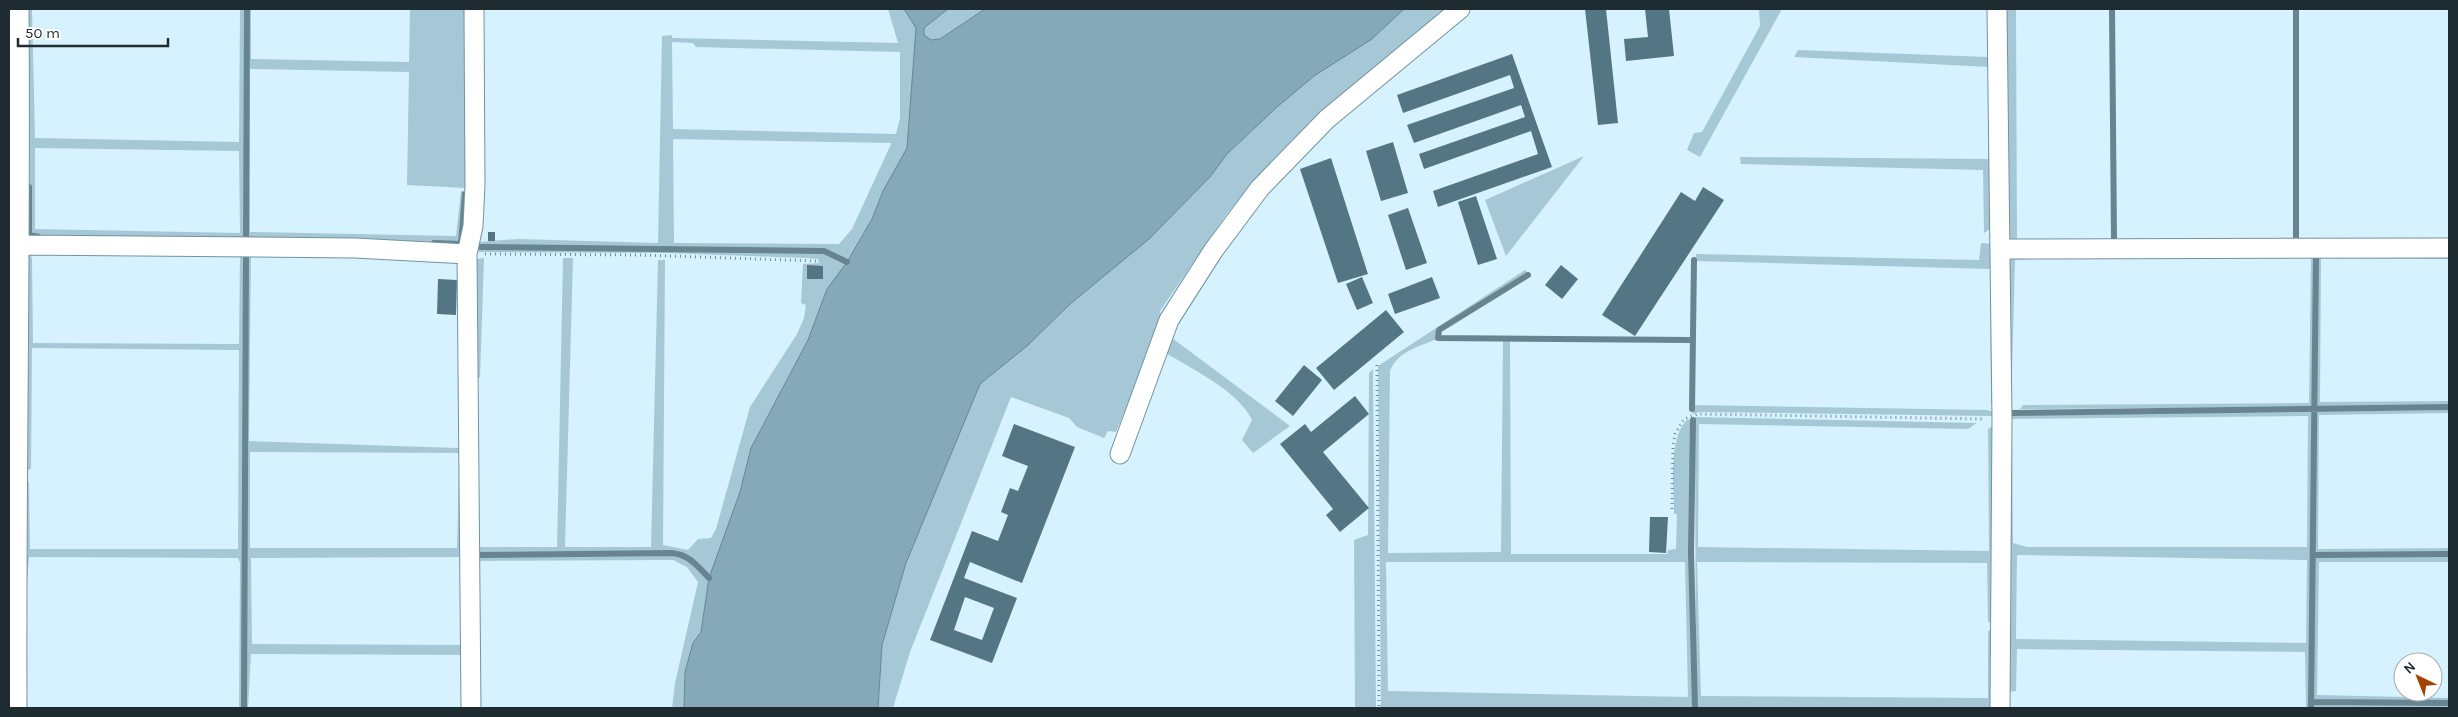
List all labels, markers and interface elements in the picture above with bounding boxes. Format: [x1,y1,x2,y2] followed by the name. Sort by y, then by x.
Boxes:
[18,15,168,47] scale bar
[25,24,60,42] text: 50 m
[2393,652,2443,702] north arrow
[2400,658,2419,678] text: N

